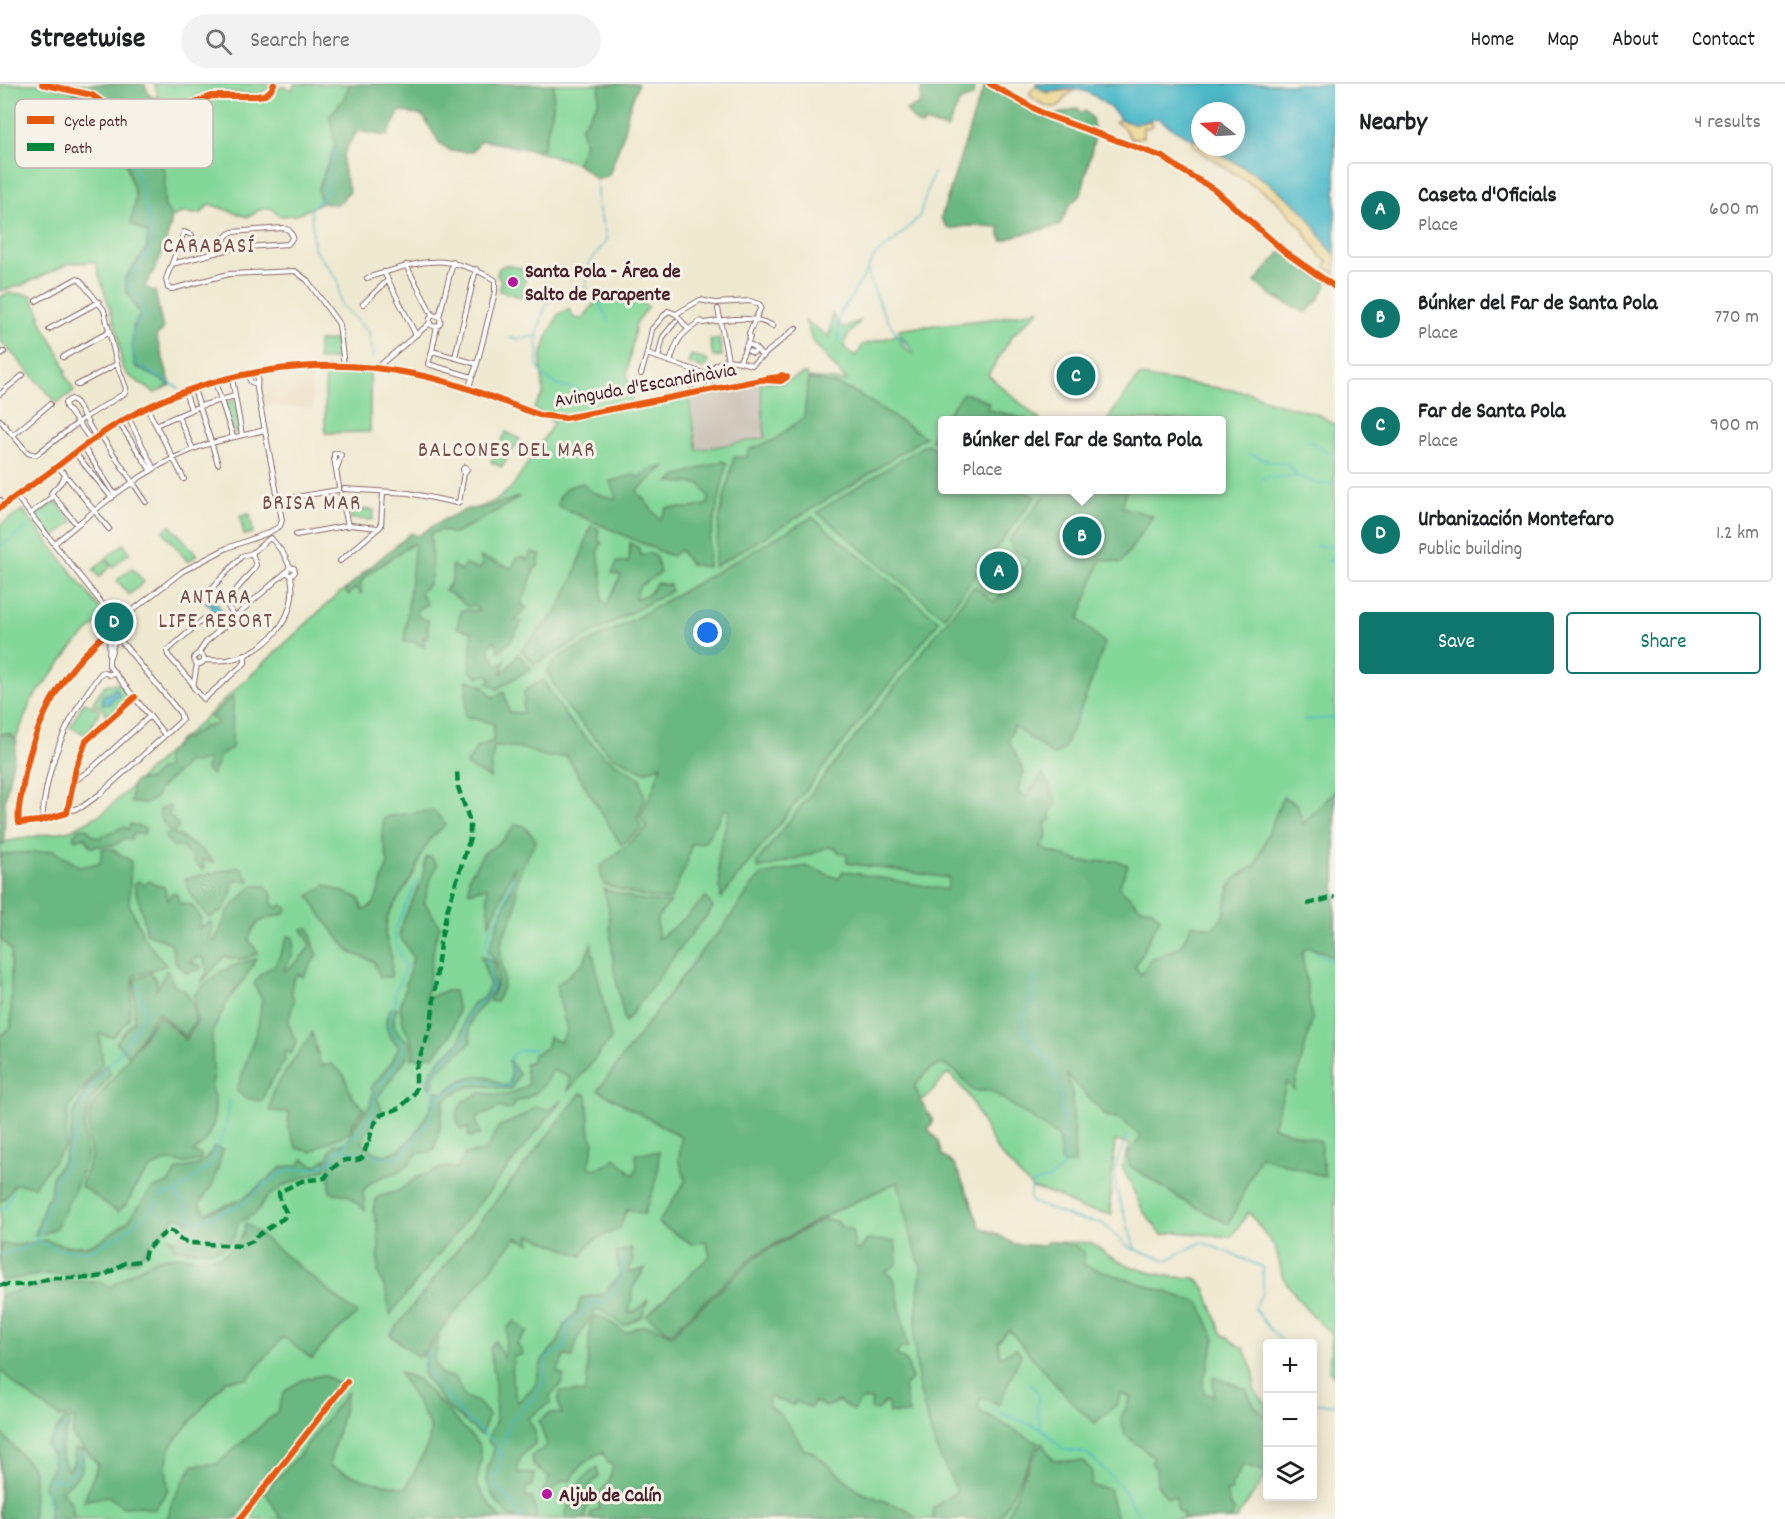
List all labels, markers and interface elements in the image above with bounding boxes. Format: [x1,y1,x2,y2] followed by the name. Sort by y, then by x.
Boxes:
[181,14,601,68] search box
[30,21,145,61] text: Streetwise
[202,25,235,58] icon: search
[250,26,350,57] text: Search here
[1470,26,1514,56] text: Home
[1547,26,1579,56] text: Map
[1612,26,1659,56] text: About
[1692,26,1755,56] text: Contact
[15,99,213,168] legend
[1191,102,1245,156] north arrow
[1359,105,1427,142] text: Nearby
[1694,109,1761,137] text: 4 results
[64,111,127,134] text: Cycle path
[64,138,92,161] text: Path
[1418,181,1557,212] text: Caseta d'Oficials
[1375,196,1386,224] text: A
[1709,196,1759,224] text: 600 m
[1418,212,1458,240] text: Place
[163,233,255,263] district label: CARABASÍ
[525,259,681,310] place label: Santa Pola - Área de Salto de Parapente
[506,275,520,289] marker: Santa Pola - Área de Salto de Parapente
[1418,289,1658,320] text: Búnker del Far de Santa Pola
[1376,304,1385,332] text: B
[1714,304,1759,332] text: 770 m
[1418,320,1458,348] text: Place
[1056,354,1096,398] pin: C
[552,357,739,417] street label: Avinguda d'Escandinàvia
[1418,397,1565,428] text: Far de Santa Pola
[1376,412,1385,440] text: C
[1710,412,1759,440] text: 900 m
[938,416,1226,494] popup
[962,426,1202,457] text: Búnker del Far de Santa Pola
[1418,428,1458,456] text: Place
[418,437,596,467] district label: BALCONES DEL MAR
[962,457,1002,485] text: Place
[262,490,362,520] district label: BRISA MAR
[1418,505,1614,536] text: Urbanización Montefaro
[1062,514,1102,558] pin: B
[1375,520,1386,548] text: D
[1716,520,1759,548] text: 1.2 km
[1418,536,1522,564] text: Public building
[980,548,1018,594] pin: A
[158,584,274,638] district label: ANTARA LIFE RESORT
[94,600,134,644] pin: D
[1359,612,1554,674] button: Save
[1566,612,1761,674] button: Share
[693,618,722,647] your location
[1263,1339,1317,1501] map controls
[1263,1339,1317,1393] button: +
[1263,1393,1317,1447] button: −
[1263,1447,1317,1501] button: layers
[559,1483,661,1511] place label: Aljub de Calín
[540,1487,554,1501] marker: Aljub de Calín

